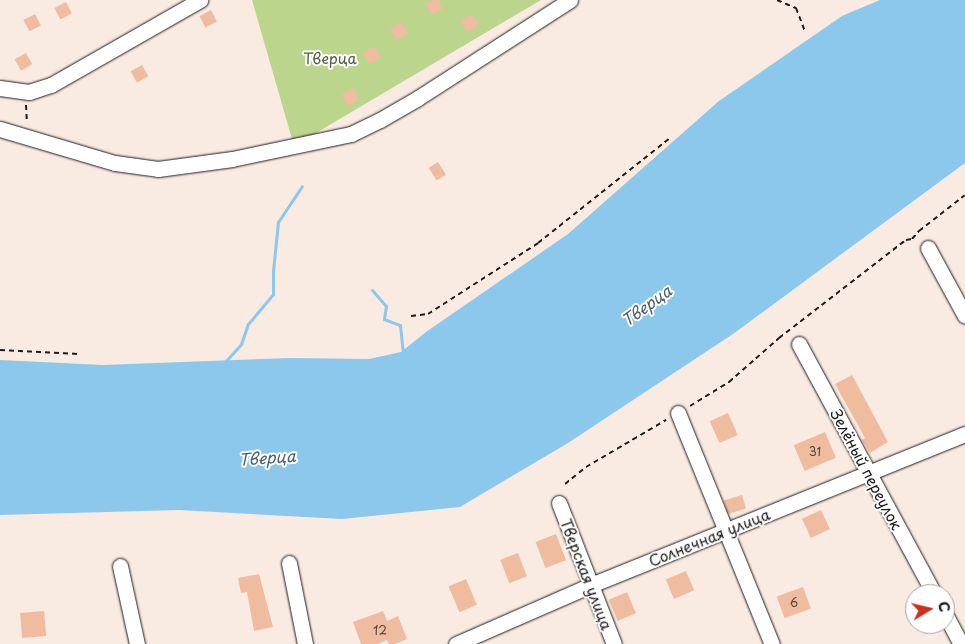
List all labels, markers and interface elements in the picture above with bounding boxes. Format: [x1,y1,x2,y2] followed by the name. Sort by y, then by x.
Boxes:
[303,49,357,67] park label: Тверца
[617,280,675,330] water label: Тверца
[828,406,906,532] street label: Зелёный переулок
[238,445,296,469] water label: Тверца
[809,445,821,459] house number: 31
[645,504,773,570] street label: Солнечная улица
[557,516,617,632] street label: Тверская улица
[905,584,955,634] north arrow
[790,596,798,610] house number: 6
[933,600,956,614] text: С
[373,624,387,638] house number: 12

